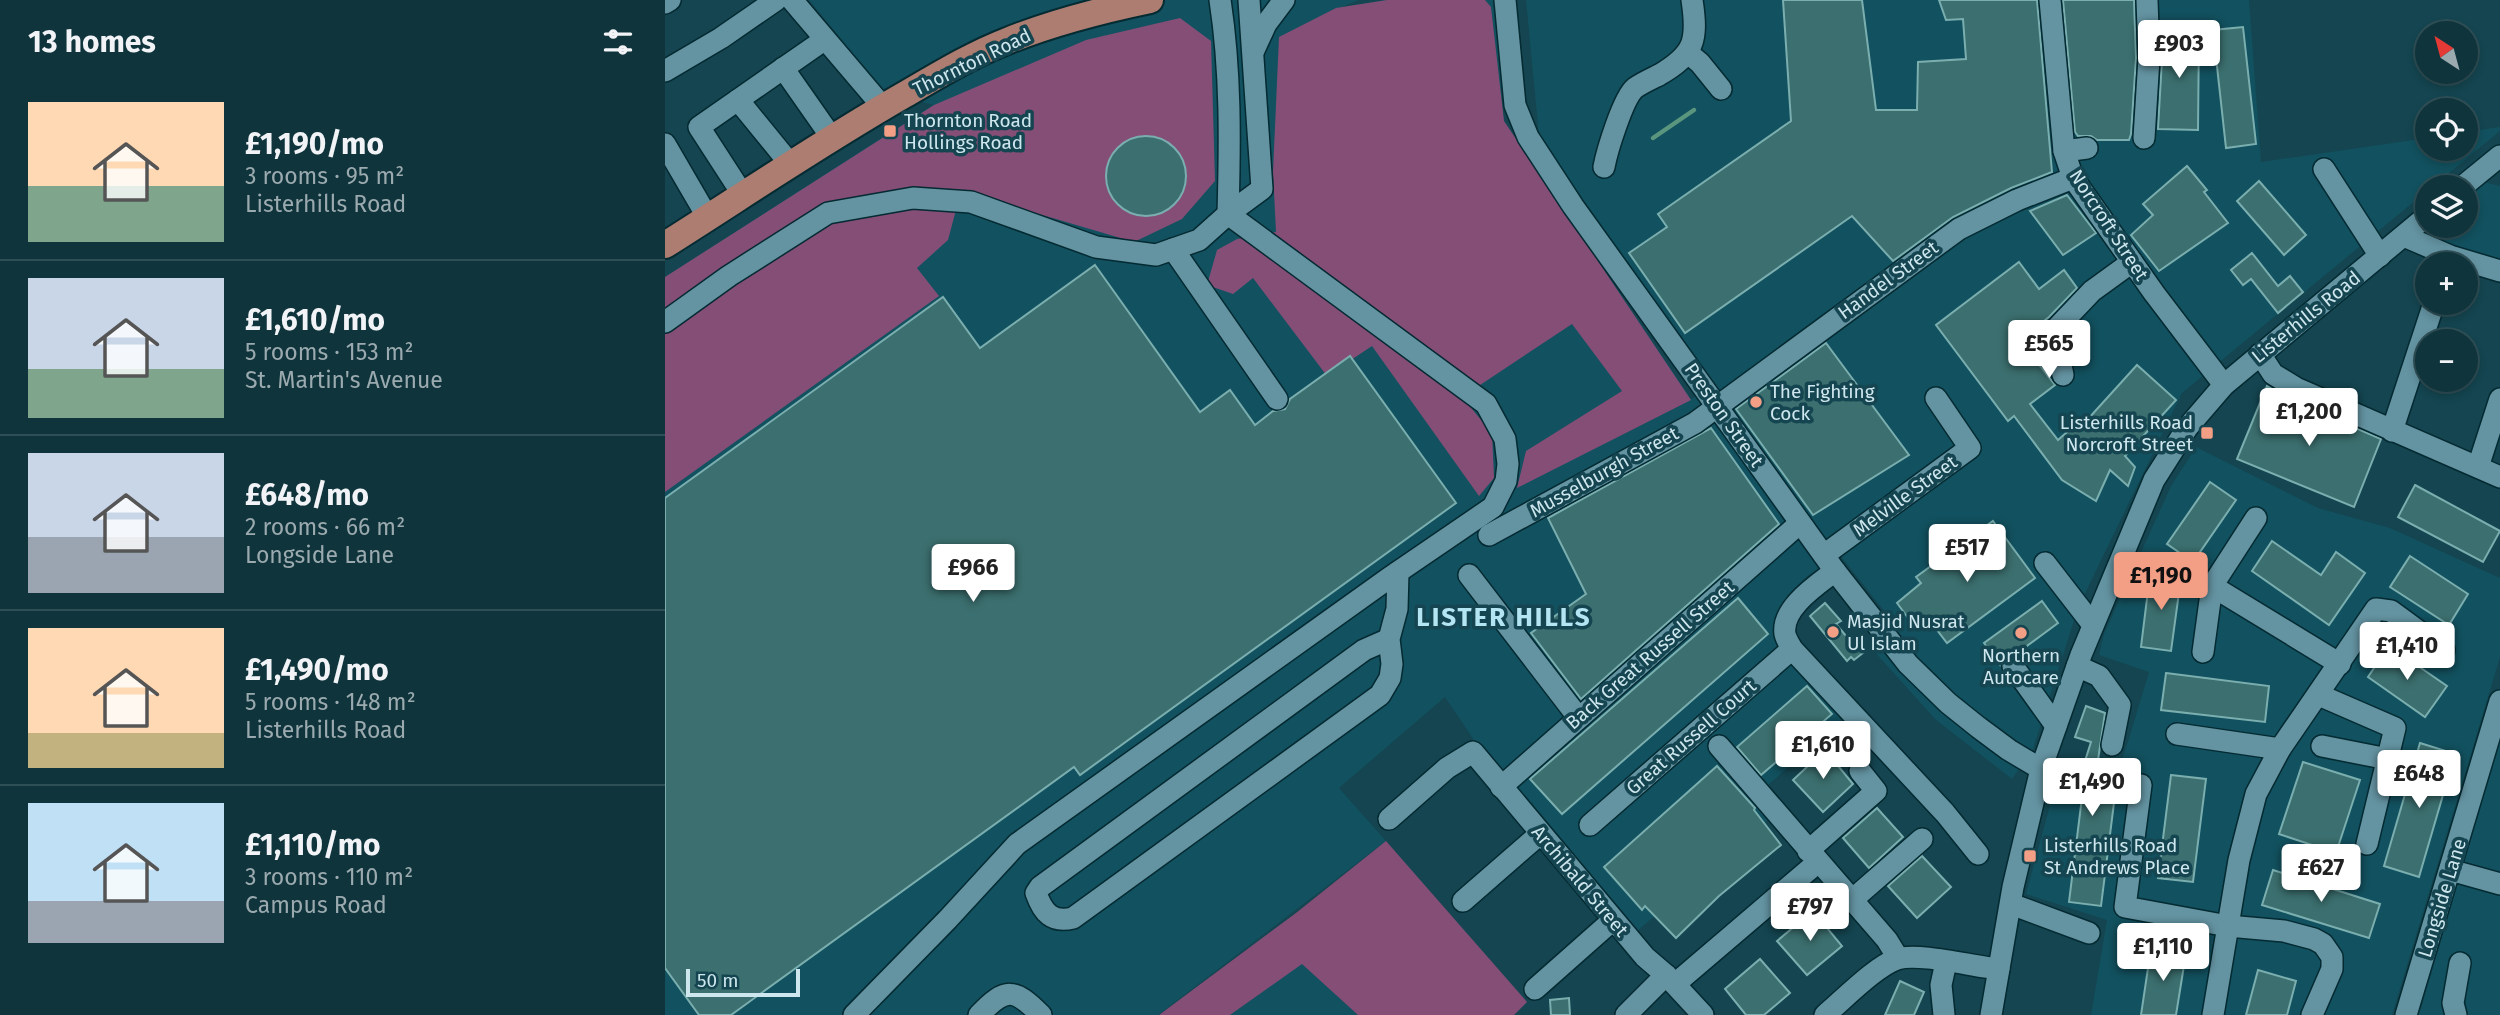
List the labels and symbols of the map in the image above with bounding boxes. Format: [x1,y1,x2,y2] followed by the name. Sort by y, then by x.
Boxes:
[2138,20,2220,80] pin: £903
[2415,21,2478,84] north arrow
[909,24,1035,100] street label: Thornton Road
[904,109,1032,154] place label: Thornton Road Hollings Road
[882,123,898,139] marker: Thornton Road Hollings Road
[2065,165,2153,285] street label: Norcroft Street
[1833,236,1943,324] street label: Handel Street
[2247,266,2365,368] street label: Listerhills Road
[2008,320,2090,380] pin: £565
[1680,358,1768,472] street label: Preston Street
[1770,380,1875,425] place label: The Fighting Cock
[2252,388,2366,448] pin: £1,200
[1748,394,1764,410] marker: The Fighting Cock
[2060,411,2193,456] place label: Listerhills Road Norcroft Street
[1526,422,1682,522] street label: Musselburgh Street
[2199,425,2215,441] marker: Listerhills Road Norcroft Street
[1848,450,1962,542] street label: Melville Street
[1926,524,2008,584] pin: £517
[932,544,1014,604] pin: £966
[2104,552,2218,612] pin: £1,190
[1561,576,1739,734] street label: Back Great Russell Street
[1416,602,1592,633] district label: LISTER HILLS
[1847,610,1965,655] place label: Masjid Nusrat Ul Islam
[2350,622,2464,682] pin: £1,410
[1825,624,1841,640] marker: Masjid Nusrat Ul Islam
[2013,625,2029,641] marker: Northern Autocare
[1982,644,2060,689] place label: Northern Autocare
[1621,674,1761,800] street label: Great Russell Court
[1766,722,1880,781] pin: £1,610
[2378,750,2460,810] pin: £648
[2035,758,2149,818] pin: £1,490
[1527,821,1633,941] street label: Archibald Street
[2044,834,2190,879] place label: Listerhills Road St Andrews Place
[2413,836,2471,960] street label: Longside Lane
[2280,844,2362,904] pin: £627
[2022,848,2038,864] marker: Listerhills Road St Andrews Place
[1769,884,1851,943] pin: £797
[2106,923,2220,983] pin: £1,110
[686,966,800,998] scale bar

